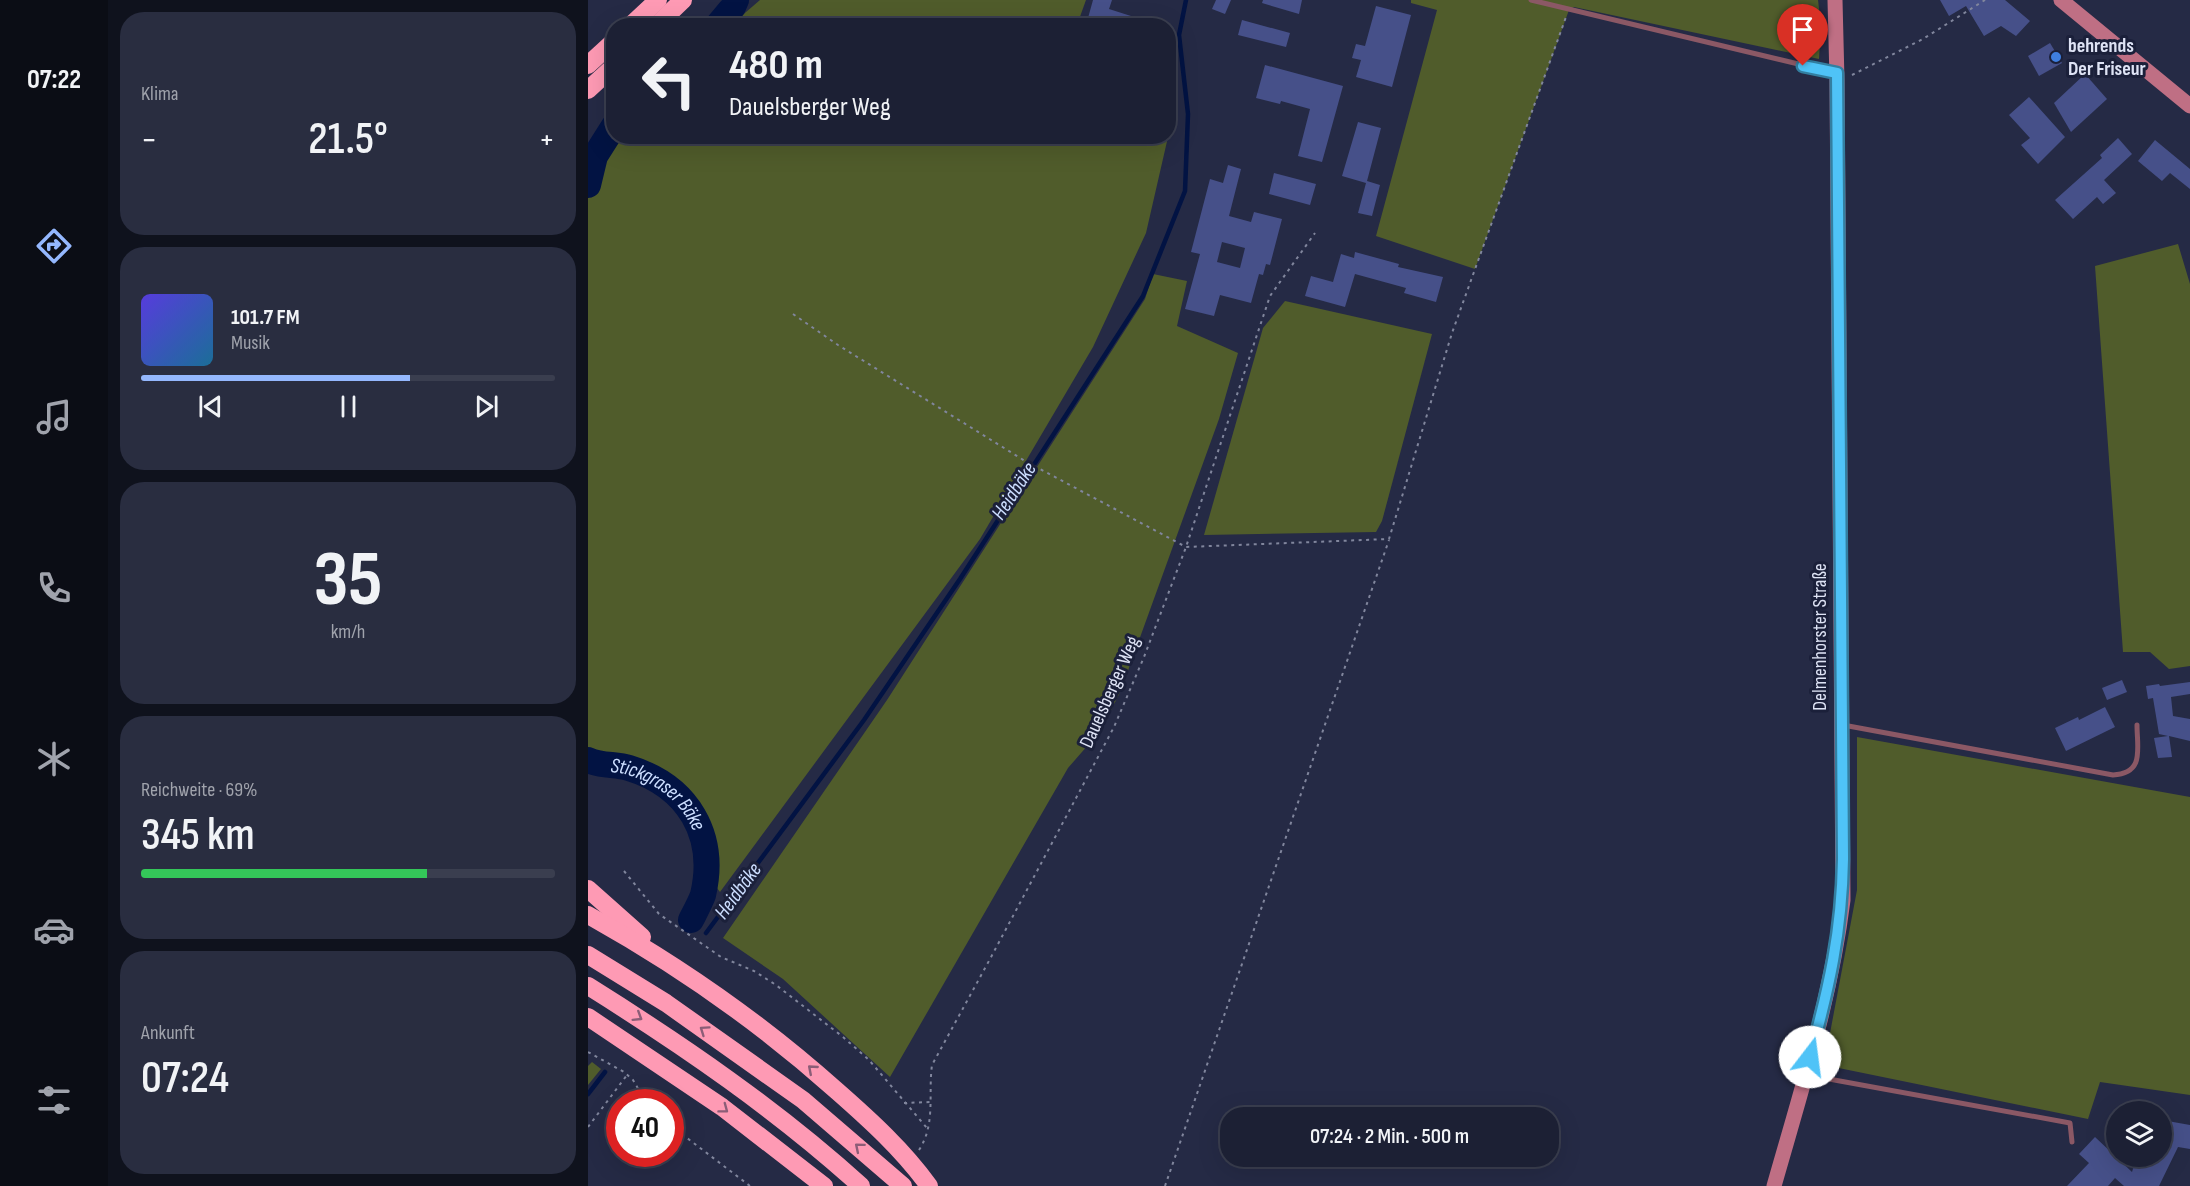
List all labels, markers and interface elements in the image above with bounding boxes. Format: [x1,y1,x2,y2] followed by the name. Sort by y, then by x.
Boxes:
[1777,4,1828,66] pin
[1786,13,1819,46] icon: arrive
[2068,34,2146,81] place label: behrends Der Friseur
[729,40,823,91] text: 480 m
[630,42,708,120] icon: left
[2049,50,2063,64] marker: behrends Der Friseur
[27,64,81,96] text: 07:22
[141,82,179,106] text: Klima
[729,91,891,123] text: Dauelsberger Weg
[308,112,388,167] text: 21.5°
[141,120,157,160] text: −
[539,120,555,160] text: +
[33,225,75,267] icon: directions
[231,304,300,331] text: 101.7 FM
[231,331,270,355] text: Musik
[194,390,227,423] icon: previous
[332,390,365,423] icon: pause
[470,390,503,423] icon: next
[33,396,75,438] icon: music
[986,457,1042,525] water label: Heidbäke
[313,534,383,627] text: 35
[1808,563,1832,711] street label: Delmenhorster Straße
[33,567,75,609] icon: phone
[331,620,365,644] text: km/h
[1075,632,1145,752] street label: Dauelsberger Weg
[33,738,75,780] icon: climate
[609,753,711,834] water label: Stickgraser Bäke
[141,778,258,802] text: Reichweite · 69%
[141,808,255,863] text: 345 km
[709,858,767,924] water label: Heidbäke
[33,909,75,951] icon: car
[632,1010,642,1022] one-way arrow
[141,1021,195,1045] text: Ankunft
[1778,1025,1842,1089] position arrow
[699,1026,710,1037] one-way arrow
[141,1051,229,1106] text: 07:24
[808,1065,819,1076] one-way arrow
[33,1079,75,1121] icon: filters
[606,1089,684,1167] speed limit sign: 40
[2106,1101,2172,1167] map controls
[2106,1101,2172,1167] button: layers
[718,1102,729,1113] one-way arrow
[1310,1123,1469,1150] text: 07:24 · 2 Min. · 500 m
[855,1143,866,1154] one-way arrow

